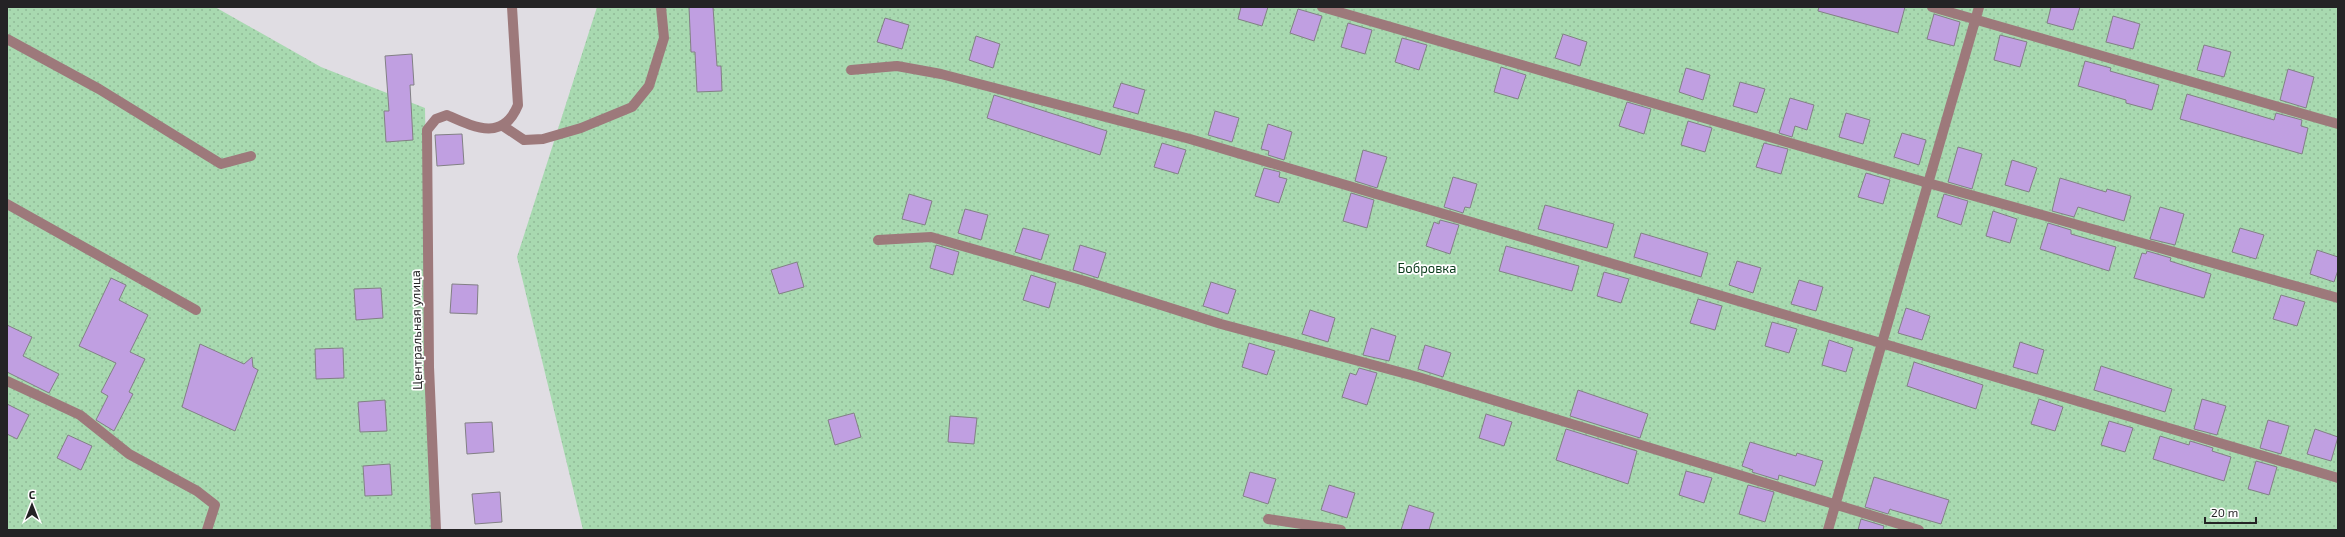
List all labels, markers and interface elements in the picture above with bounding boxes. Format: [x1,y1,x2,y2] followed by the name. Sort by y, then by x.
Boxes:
[1397,260,1457,276] park label: Бобровка
[407,270,425,390] street label: Центральная улица
[12,485,52,525] north arrow
[29,488,36,501] text: С
[2205,499,2256,525] scale bar
[2211,505,2238,519] text: 20 m

